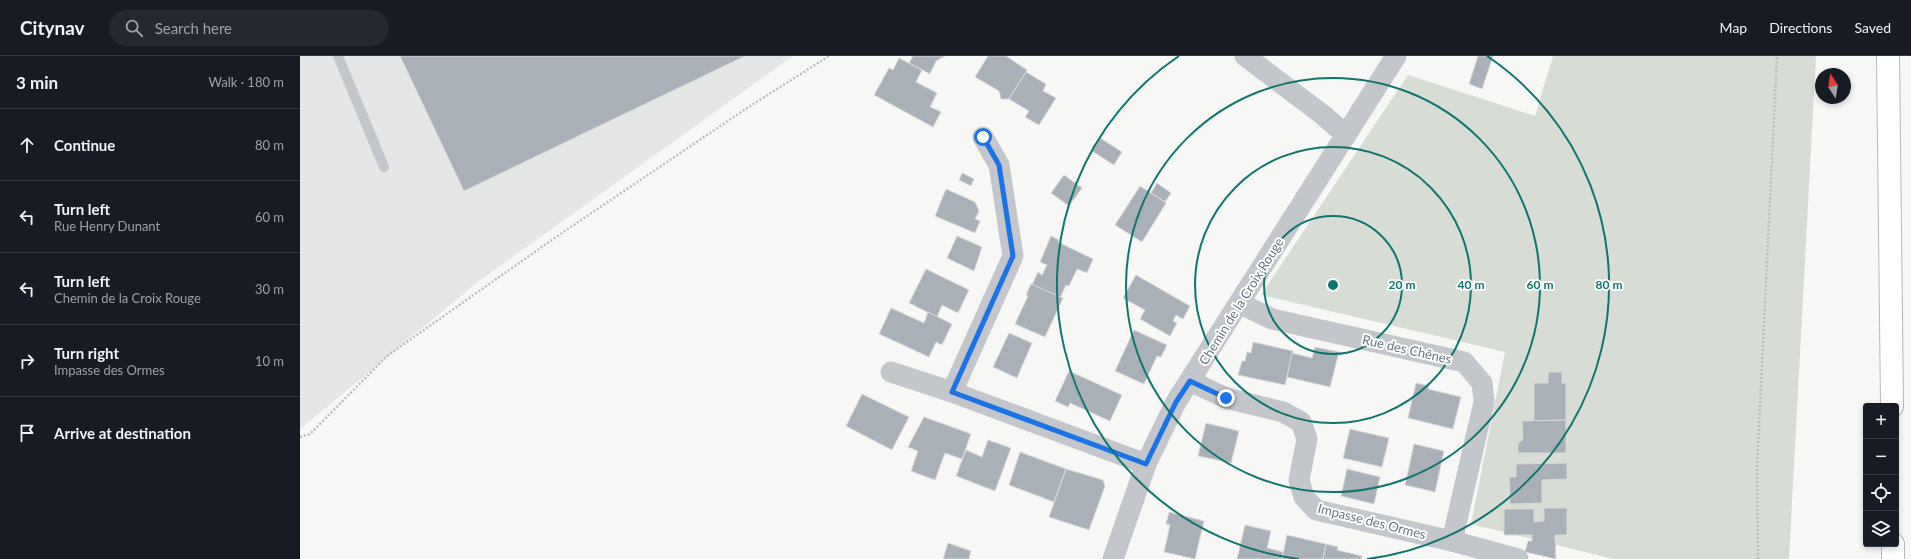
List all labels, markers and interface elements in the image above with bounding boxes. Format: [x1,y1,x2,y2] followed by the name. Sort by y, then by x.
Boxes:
[109,10,389,46] search box
[20,16,85,39] text: Citynav
[123,17,145,39] icon: search
[155,19,232,37] text: Search here
[1720,19,1747,36] text: Map
[1769,19,1832,36] text: Directions
[1854,19,1891,36] text: Saved
[1815,68,1851,104] north arrow
[16,72,58,93] text: 3 min
[208,74,284,90] text: Walk · 180 m
[974,128,992,146] route start
[16,134,38,156] icon: ahead
[54,136,115,154] text: Continue
[255,137,284,153] text: 80 m
[54,200,110,218] text: Turn left
[16,206,38,228] icon: left
[255,209,284,225] text: 60 m
[54,218,160,234] text: Rue Henry Dunant
[1195,234,1287,367] street label: Chemin de la Croix Rouge
[54,272,110,290] text: Turn left
[1389,277,1415,292] text: 20 m
[1458,277,1484,292] text: 40 m
[1527,277,1553,292] text: 60 m
[1596,277,1622,292] text: 80 m
[16,278,38,300] icon: left
[1326,278,1340,292] centre of rings
[255,281,284,297] text: 30 m
[54,290,201,306] text: Chemin de la Croix Rouge
[1361,331,1453,367] street label: Rue des Chênes
[54,344,119,362] text: Turn right
[16,350,38,372] icon: right
[255,353,284,369] text: 10 m
[54,362,165,378] text: Impasse des Ormes
[1217,389,1235,407] route end
[1863,403,1899,547] map controls
[1863,403,1899,439] button: +
[16,422,38,444] icon: arrive
[54,424,191,442] text: Arrive at destination
[1863,439,1899,475] button: −
[1863,475,1899,511] button: locate
[1316,500,1428,542] street label: Impasse des Ormes
[1863,511,1899,547] button: layers

